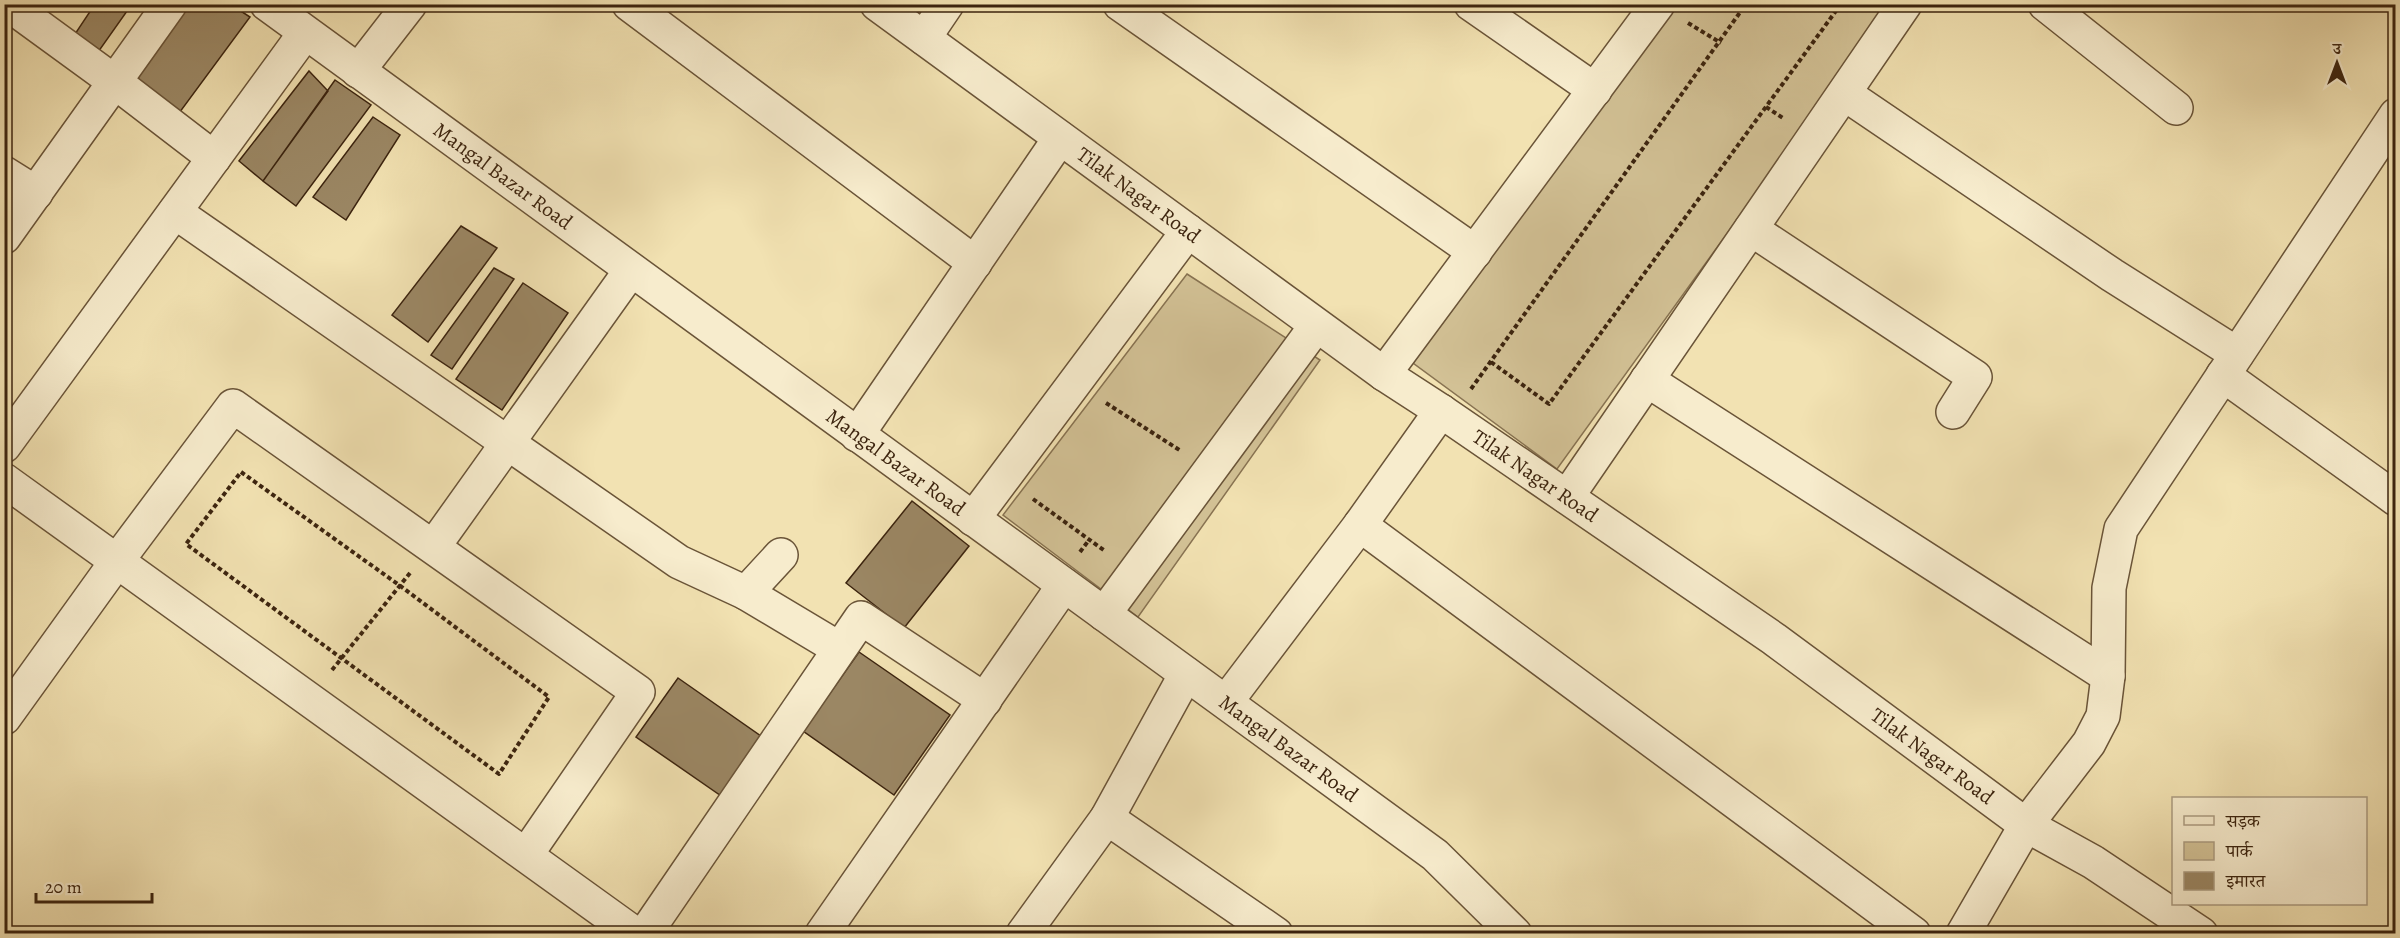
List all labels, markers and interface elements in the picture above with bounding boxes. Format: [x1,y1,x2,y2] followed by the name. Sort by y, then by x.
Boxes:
[2307,33,2367,93] north arrow
[2332,38,2343,60] text: उ
[428,116,579,237] street label: Mangal Bazar Road
[1071,140,1207,250] street label: Tilak Nagar Road
[820,402,972,523] street label: Mangal Bazar Road
[1467,423,1604,529] street label: Tilak Nagar Road
[1213,688,1365,809] street label: Mangal Bazar Road
[1865,701,2000,811] street label: Tilak Nagar Road
[2172,797,2367,905] legend
[2225,809,2261,833] text: सड़क
[2225,839,2254,863] text: पार्क
[36,866,152,904] scale bar
[2225,869,2266,893] text: इमारत
[45,875,82,899] text: 20 m

